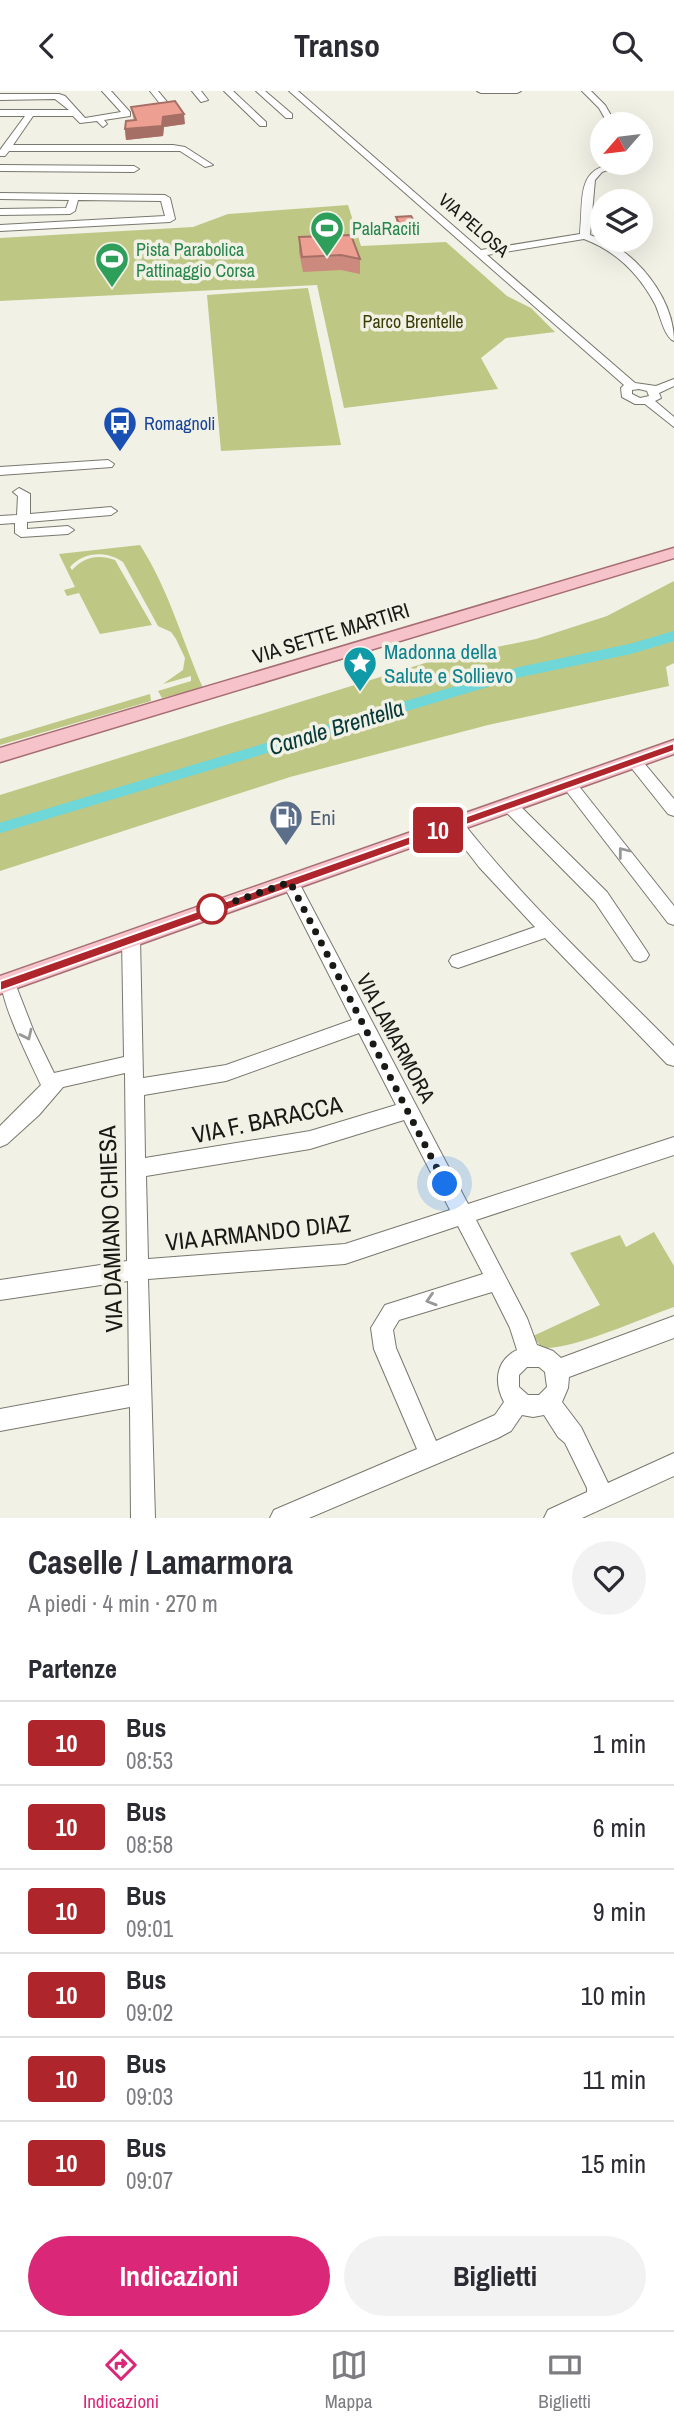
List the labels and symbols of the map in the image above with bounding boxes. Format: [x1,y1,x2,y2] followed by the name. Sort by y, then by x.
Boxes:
[590,112,653,175] north arrow
[433,187,515,263] street label: VIA PELOSA
[308,209,346,258] sports icon: PalaRaciti
[352,216,420,241] place label: PalaRaciti
[136,237,255,283] place label: Pista Parabolica Pattinaggio Corsa
[93,240,131,289] sports icon: Pista Parabolica Pattinaggio Corsa
[363,309,463,334] park label: Parco Brentelle
[101,404,139,453] bus stop icon: Romagnoli
[144,411,215,436] place label: Romagnoli
[249,595,413,671] street label: VIA SETTE MARTIRI
[384,637,513,690] place label: Madonna della Salute e Sollievo
[341,644,379,693] place icon: Madonna della Salute e Sollievo
[265,692,407,762] water label: Canale Brentella
[267,798,305,847] fuel station icon: Eni
[310,803,336,832] place label: Eni
[406,807,470,853] line badge: 10
[618,848,631,860] one-way arrow
[197,894,227,924] unlabelled marker
[350,968,443,1108] street label: VIA LAMARMORA
[19,1028,33,1040] one-way arrow
[189,1087,346,1150] street label: VIA F. BARACCA
[90,1124,130,1333] street label: VIA DAMIANO CHIESA
[427,1166,462,1201] your location
[164,1206,352,1258] street label: VIA ARMANDO DIAZ
[425,1292,437,1307] one-way arrow

